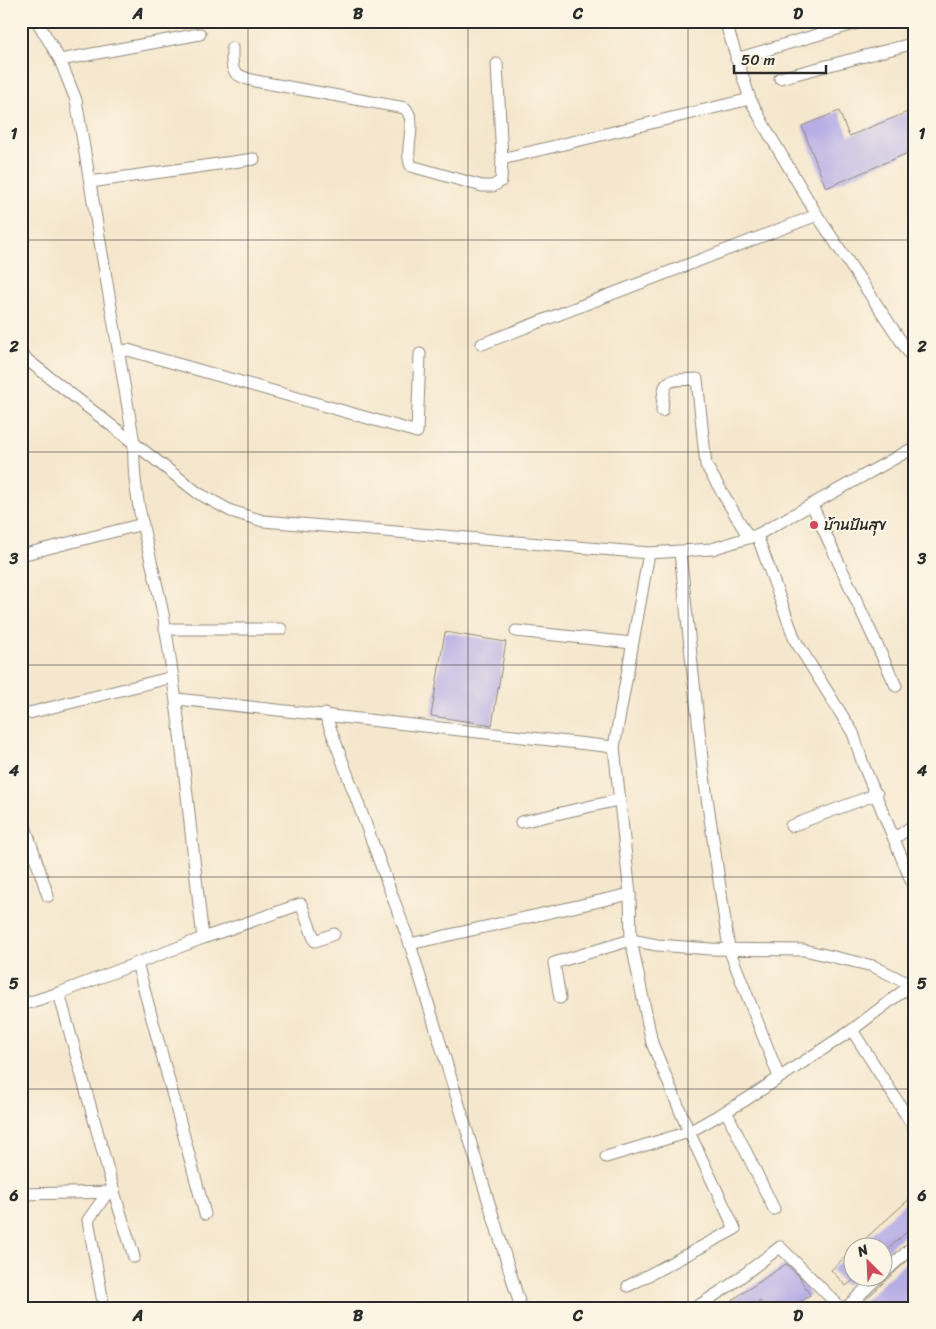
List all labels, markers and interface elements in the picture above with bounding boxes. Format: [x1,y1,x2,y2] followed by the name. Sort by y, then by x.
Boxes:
[132,0,143,28] text: A
[353,0,364,28] text: B
[572,0,584,28] text: C
[793,0,803,28] text: D
[734,42,826,74] scale bar
[741,47,776,73] text: 50 m
[11,119,18,148] text: 1
[919,119,926,148] text: 1
[8,332,19,361] text: 2
[916,332,927,361] text: 2
[824,512,887,538] place label: บ้านปันสุข
[808,519,820,531] marker: บ้านปันสุข
[9,544,19,573] text: 3
[917,544,927,573] text: 3
[8,756,19,785] text: 4
[916,756,927,785] text: 4
[9,969,19,998] text: 5
[917,969,927,998] text: 5
[8,1181,19,1210] text: 6
[916,1181,927,1210] text: 6
[844,1236,894,1286] north arrow
[852,1237,873,1264] text: N
[132,1301,143,1329] text: A
[353,1301,364,1329] text: B
[572,1301,584,1329] text: C
[793,1301,803,1329] text: D

